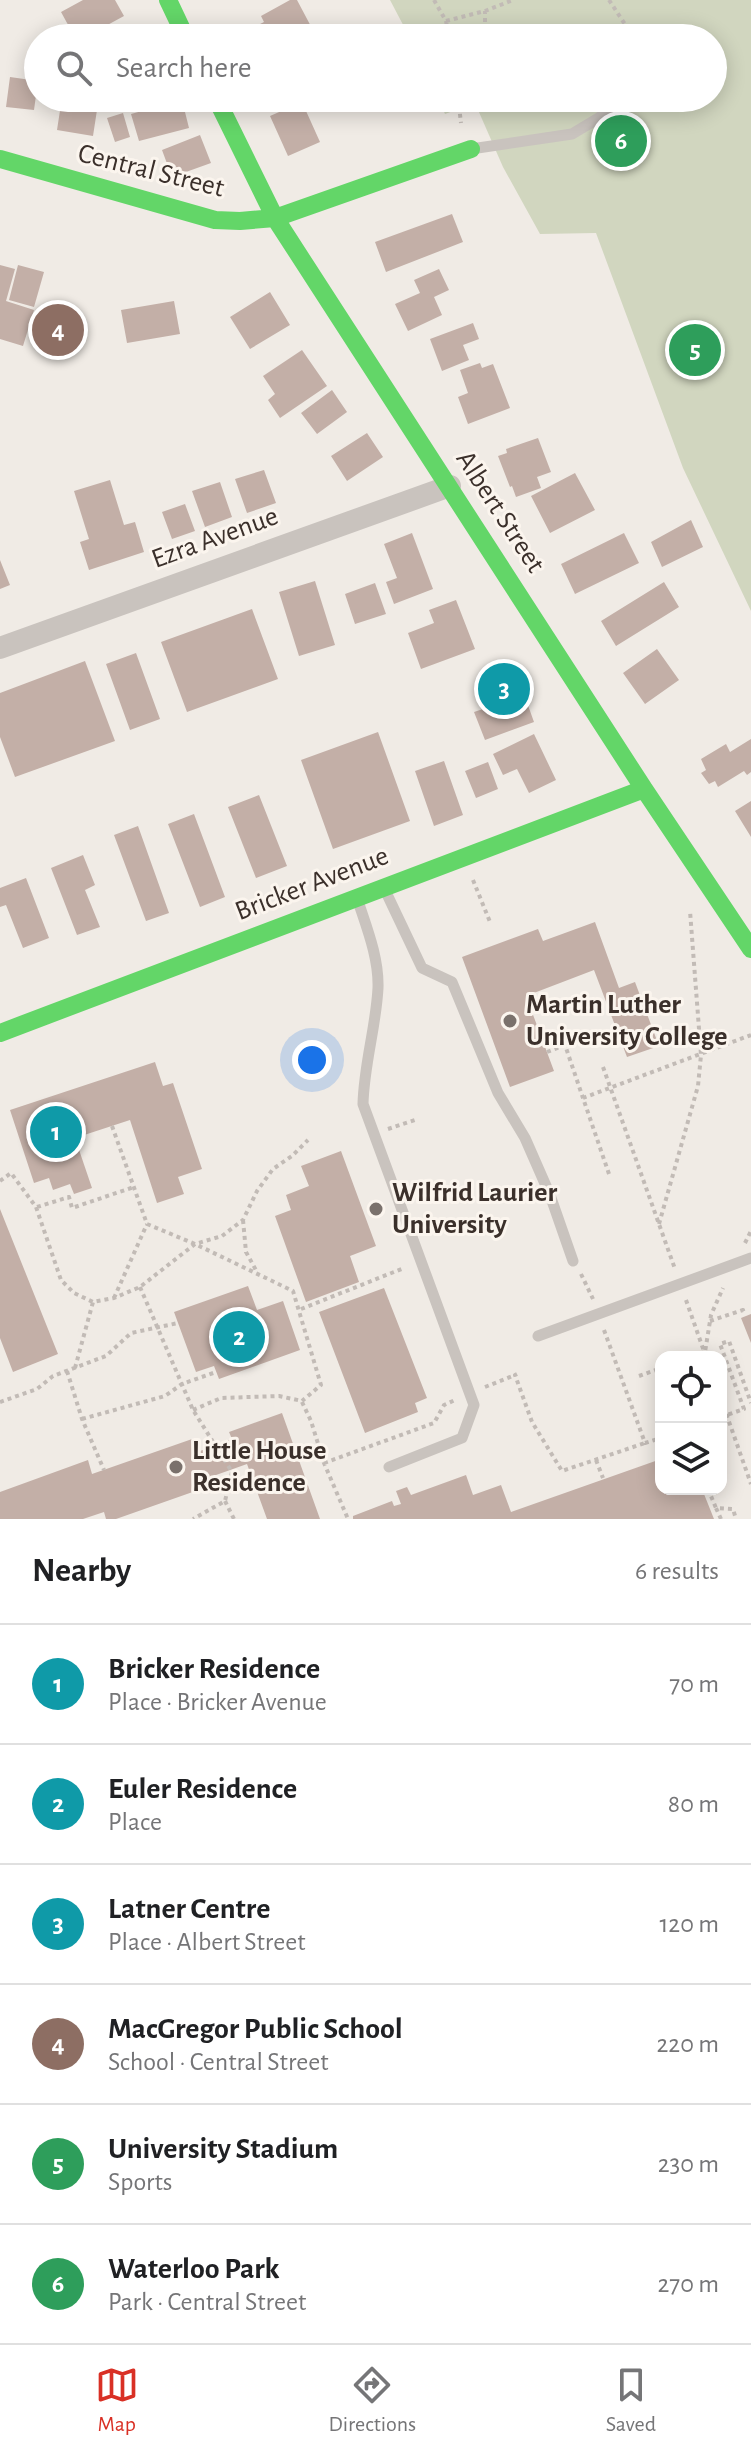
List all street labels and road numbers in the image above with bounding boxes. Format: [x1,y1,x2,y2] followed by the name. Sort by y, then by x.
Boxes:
[75,139,227,203] street label: Central Street
[450,446,550,578] street label: Albert Street
[148,502,282,574] street label: Ezra Avenue
[231,842,393,926] street label: Bricker Avenue

